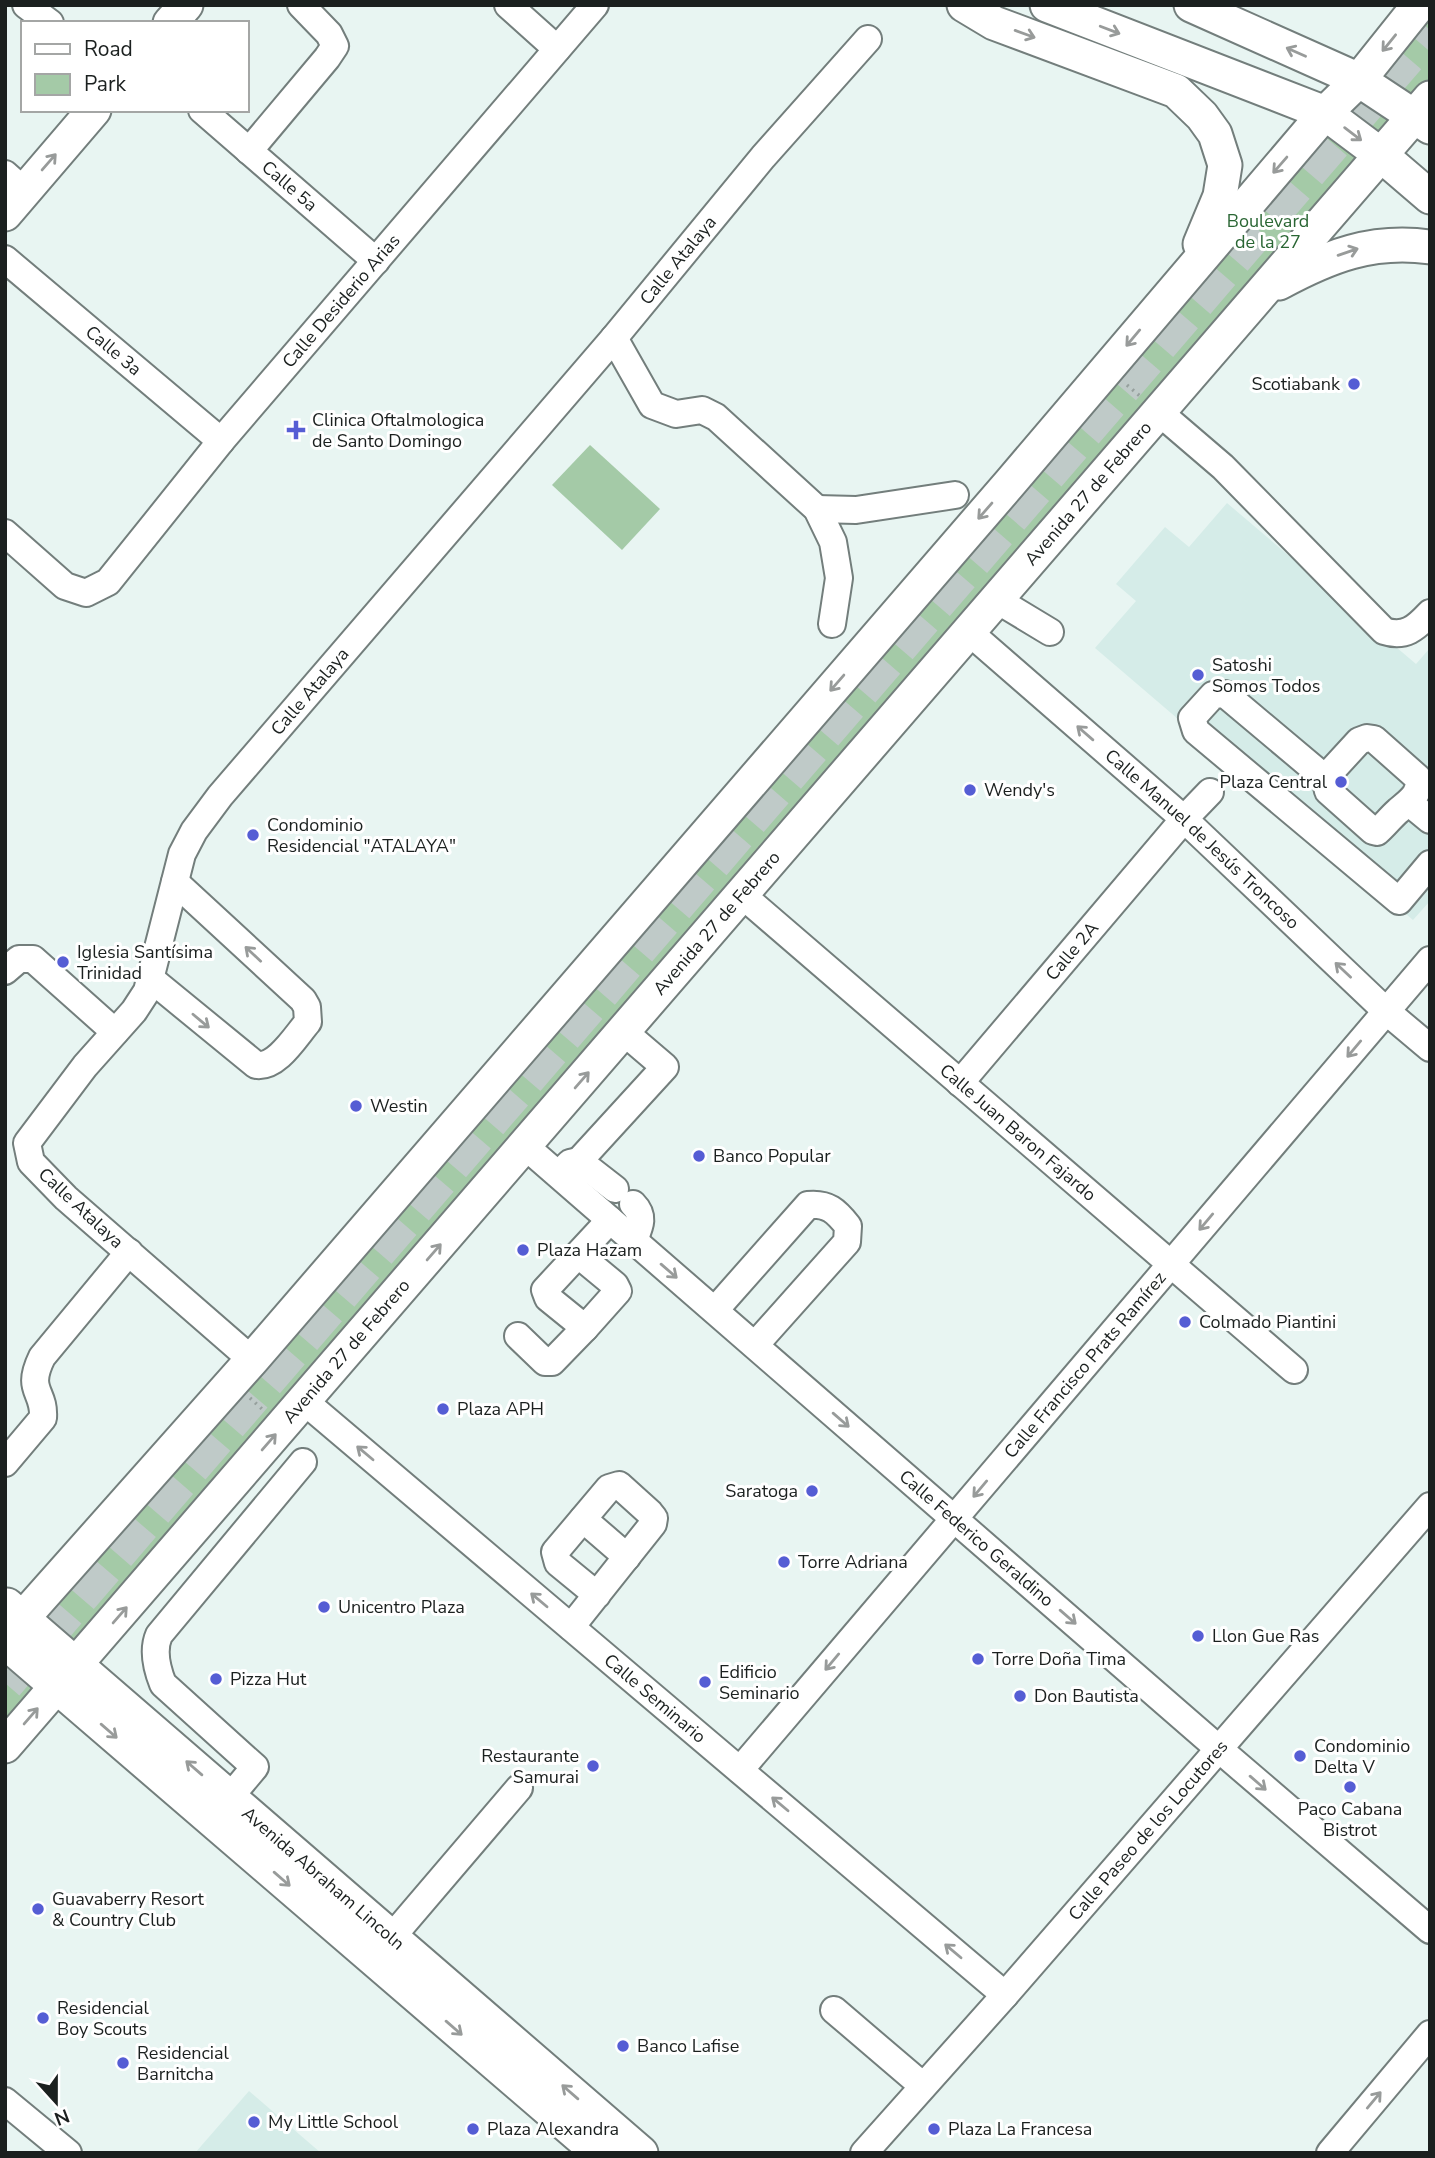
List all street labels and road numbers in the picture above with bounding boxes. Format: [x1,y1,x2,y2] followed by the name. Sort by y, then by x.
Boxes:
[257,155,323,217] street label: Calle 5a
[634,211,722,310] street label: Calle Atalaya
[277,229,405,373] street label: Calle Desiderio Arias
[80,320,147,381] street label: Calle 3a
[1019,416,1157,571] street label: Avenida 27 de Febrero
[265,643,354,740] street label: Calle Atalaya
[1100,744,1305,935] street label: Calle Manuel de Jesús Troncoso
[648,846,786,1000] street label: Avenida 27 de Febrero
[1040,917,1104,986] street label: Calle 2A
[935,1058,1101,1206] street label: Calle Juan Baron Fajardo
[33,1162,129,1254] street label: Calle Atalaya
[999,1267,1171,1463] street label: Calle Francisco Prats Ramírez
[277,1274,415,1428] street label: Avenida 27 de Febrero
[894,1464,1059,1612] street label: Calle Federico Geraldino
[599,1648,711,1749] street label: Calle Seminario
[1063,1735,1233,1926] street label: Calle Paseo de los Locutores
[237,1801,410,1955] street label: Avenida Abraham Lincoln

